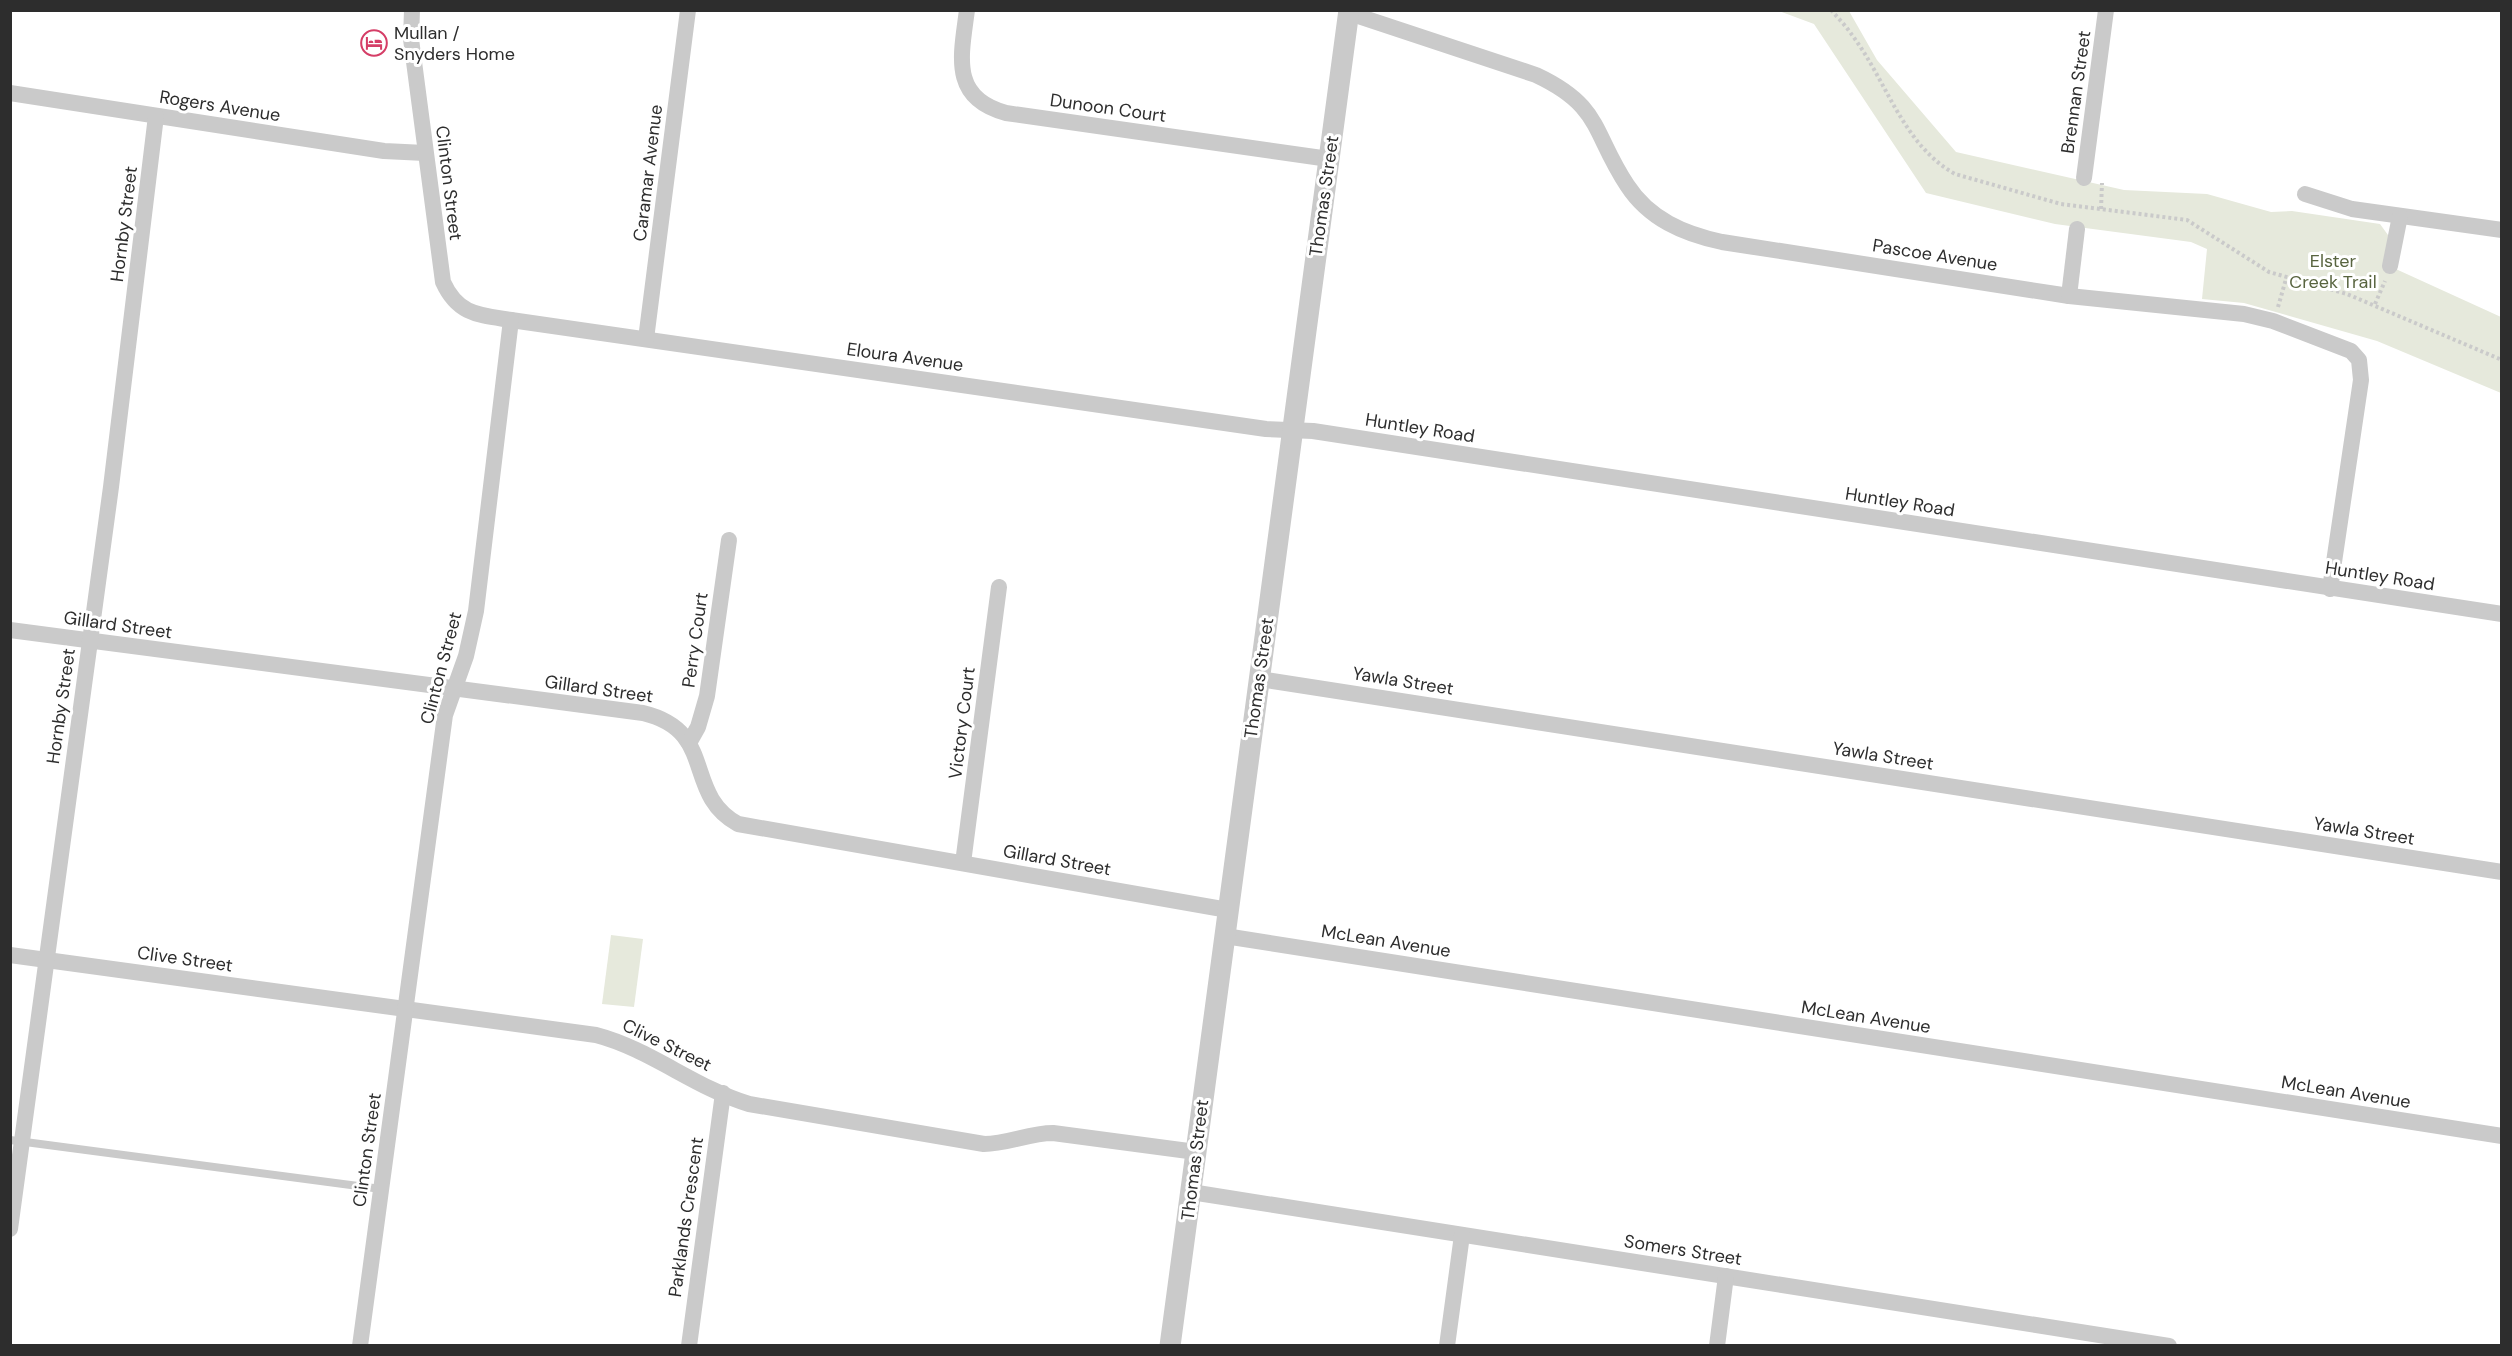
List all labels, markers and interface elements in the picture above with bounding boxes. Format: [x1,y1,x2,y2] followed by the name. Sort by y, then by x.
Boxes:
[394,21,515,66] place label: Mullan / Snyders Home
[359,28,389,58] hotel icon: Mullan / Snyders Home
[2055,29,2097,155] street label: Brennan Street
[158,85,282,127] street label: Rogers Avenue
[1048,88,1168,128] street label: Dunoon Court
[628,103,668,243] street label: Caramar Avenue
[430,124,468,242] street label: Clinton Street
[1304,134,1344,258] street label: Thomas Street
[105,165,143,283] street label: Hornby Street
[1871,233,1999,277] street label: Pascoe Avenue
[2289,249,2377,294] park label: Elster Creek Trail
[845,337,965,377] street label: Eloura Avenue
[1364,408,1476,448] street label: Huntley Road
[1844,482,1956,522] street label: Huntley Road
[2324,556,2436,596] street label: Huntley Road
[676,591,714,689] street label: Perry Court
[62,606,174,644] street label: Gillard Street
[415,609,467,727] street label: Clinton Street
[1239,616,1279,740] street label: Thomas Street
[41,647,81,765] street label: Hornby Street
[1351,661,1455,701] street label: Yawla Street
[943,665,981,781] street label: Victory Court
[543,670,655,708] street label: Gillard Street
[1831,736,1935,776] street label: Yawla Street
[2312,811,2416,851] street label: Yawla Street
[1001,839,1113,881] street label: Gillard Street
[1320,919,1452,963] street label: McLean Avenue
[136,940,234,978] street label: Clive Street
[1800,995,1932,1039] street label: McLean Avenue
[618,1013,716,1077] street label: Clive Street
[2280,1070,2412,1114] street label: McLean Avenue
[347,1091,387,1209] street label: Clinton Street
[1176,1098,1214,1222] street label: Thomas Street
[663,1136,709,1298] street label: Parklands Crescent
[1622,1229,1744,1271] street label: Somers Street

